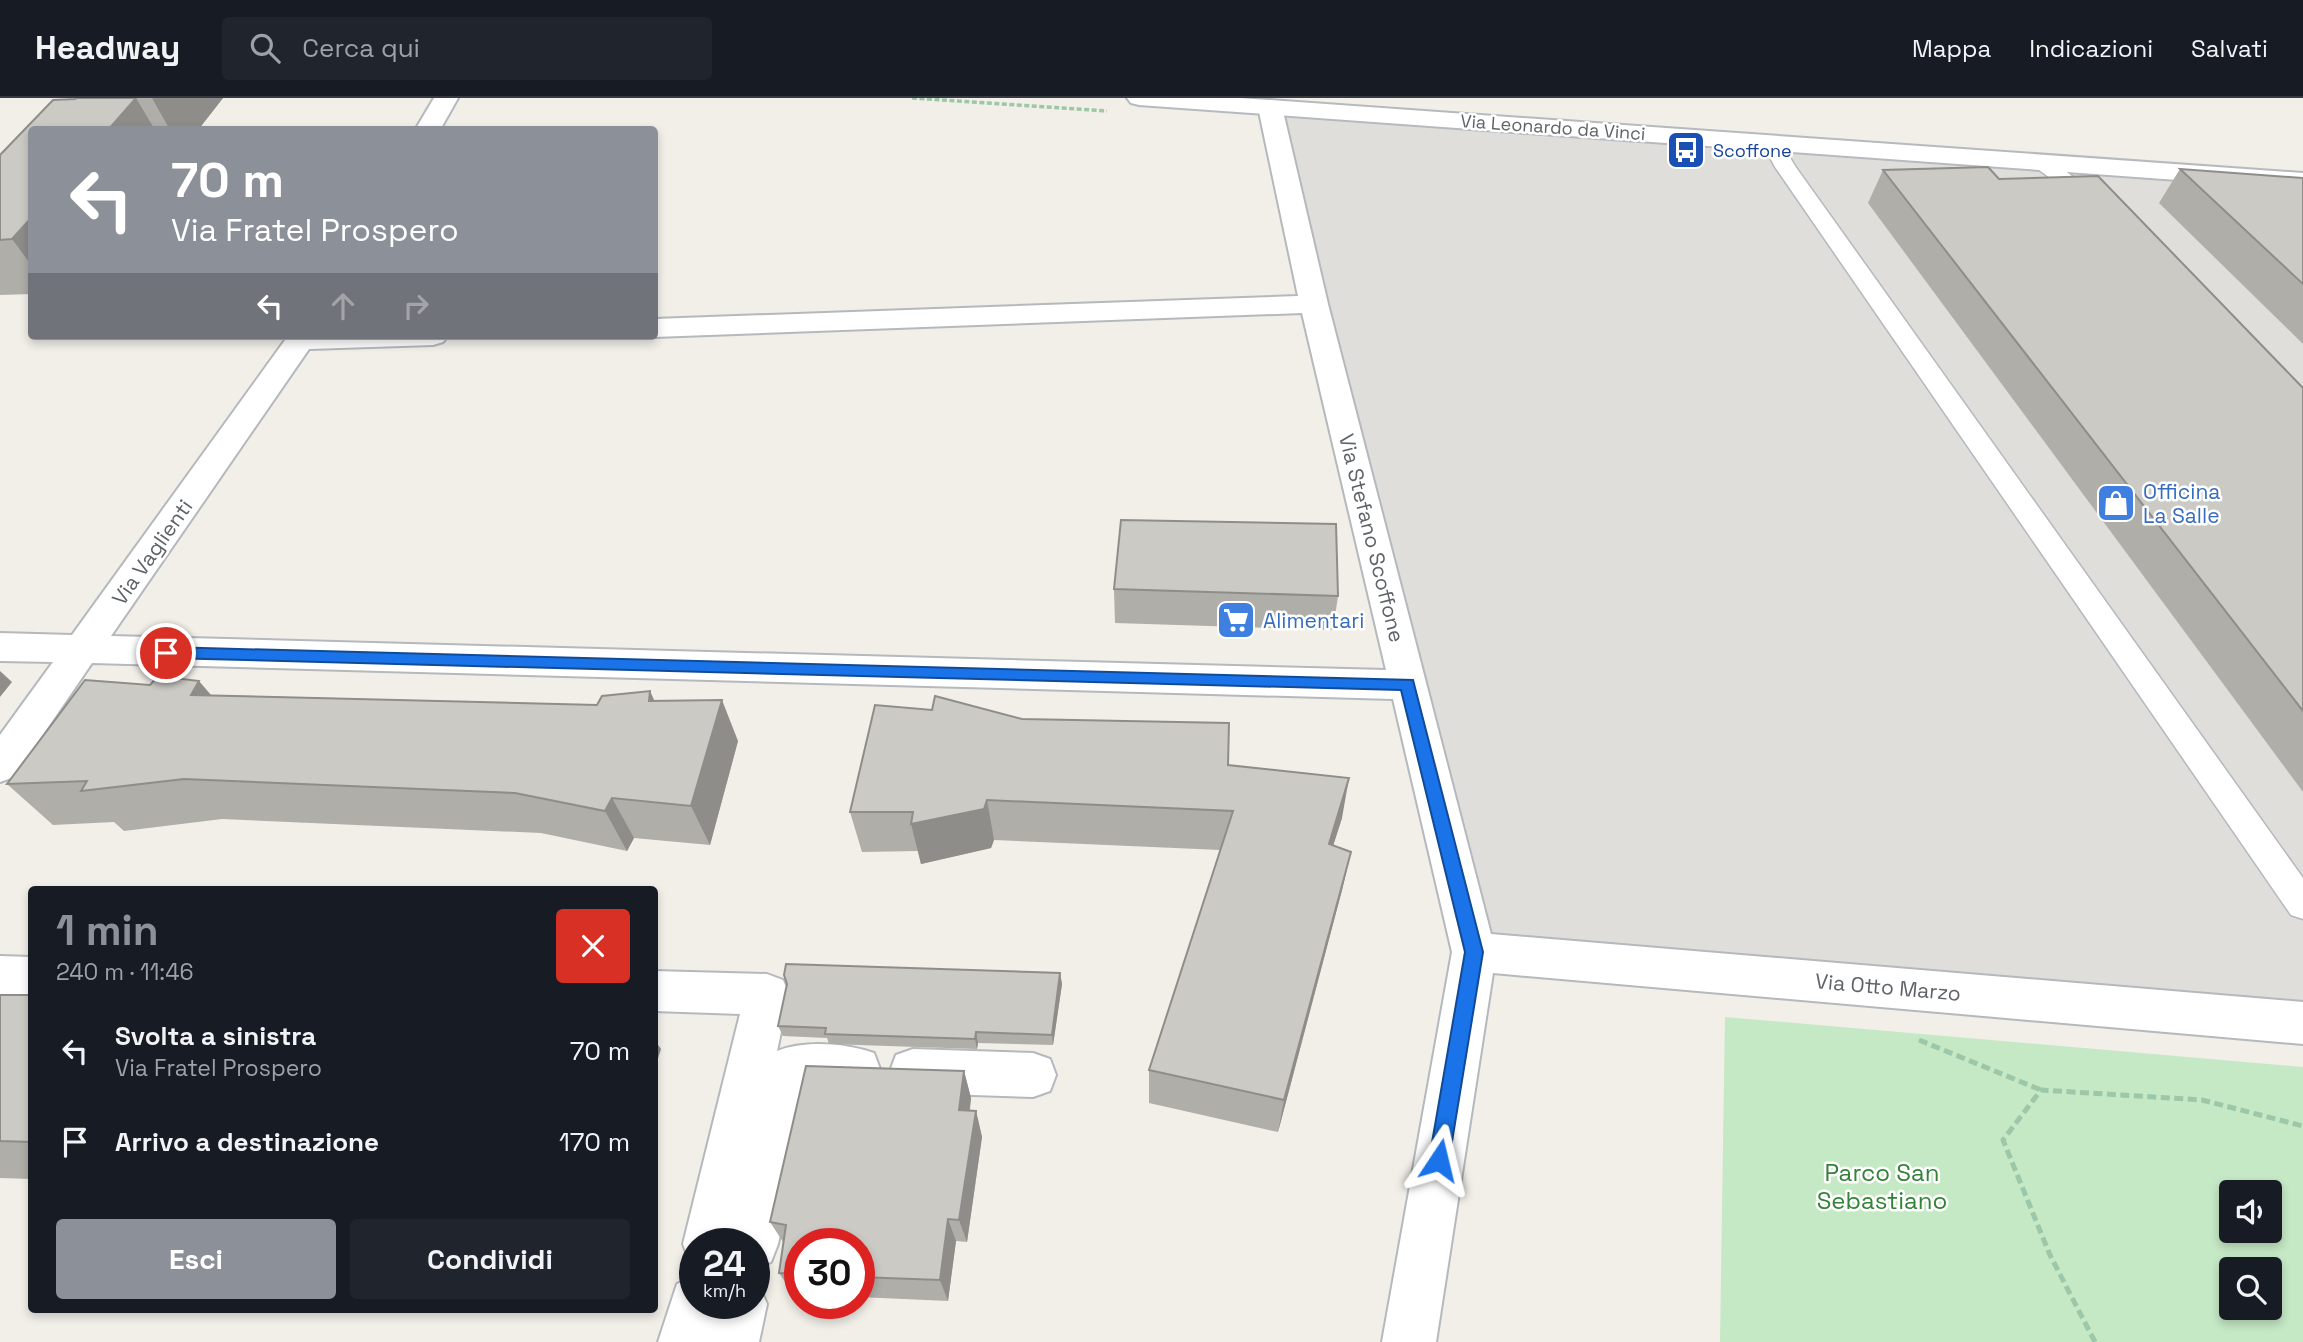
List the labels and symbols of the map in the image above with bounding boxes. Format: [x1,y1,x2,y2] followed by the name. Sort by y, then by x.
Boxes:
[1460,109,1646,145] street label: Via Leonardo da Vinci
[1665,129,1707,171] bus stop icon: Scoffone
[1713,139,1792,162] place label: Scoffone
[1333,431,1411,645] street label: Via Stefano Scoffone
[2143,478,2220,529] place label: Officina La Salle
[2095,482,2137,524] shop icon: Officina La Salle
[106,494,198,610] street label: Via Vaglienti
[1215,599,1257,641] supermarket icon: Alimentari
[1263,607,1364,634] place label: Alimentari
[136,623,196,683] pin
[1814,967,1962,1007] street label: Via Otto Marzo
[1402,1123,1476,1197] position arrow
[1817,1157,1947,1216] park label: Parco San Sebastiano
[784,1228,875,1319] speed limit sign: 30

